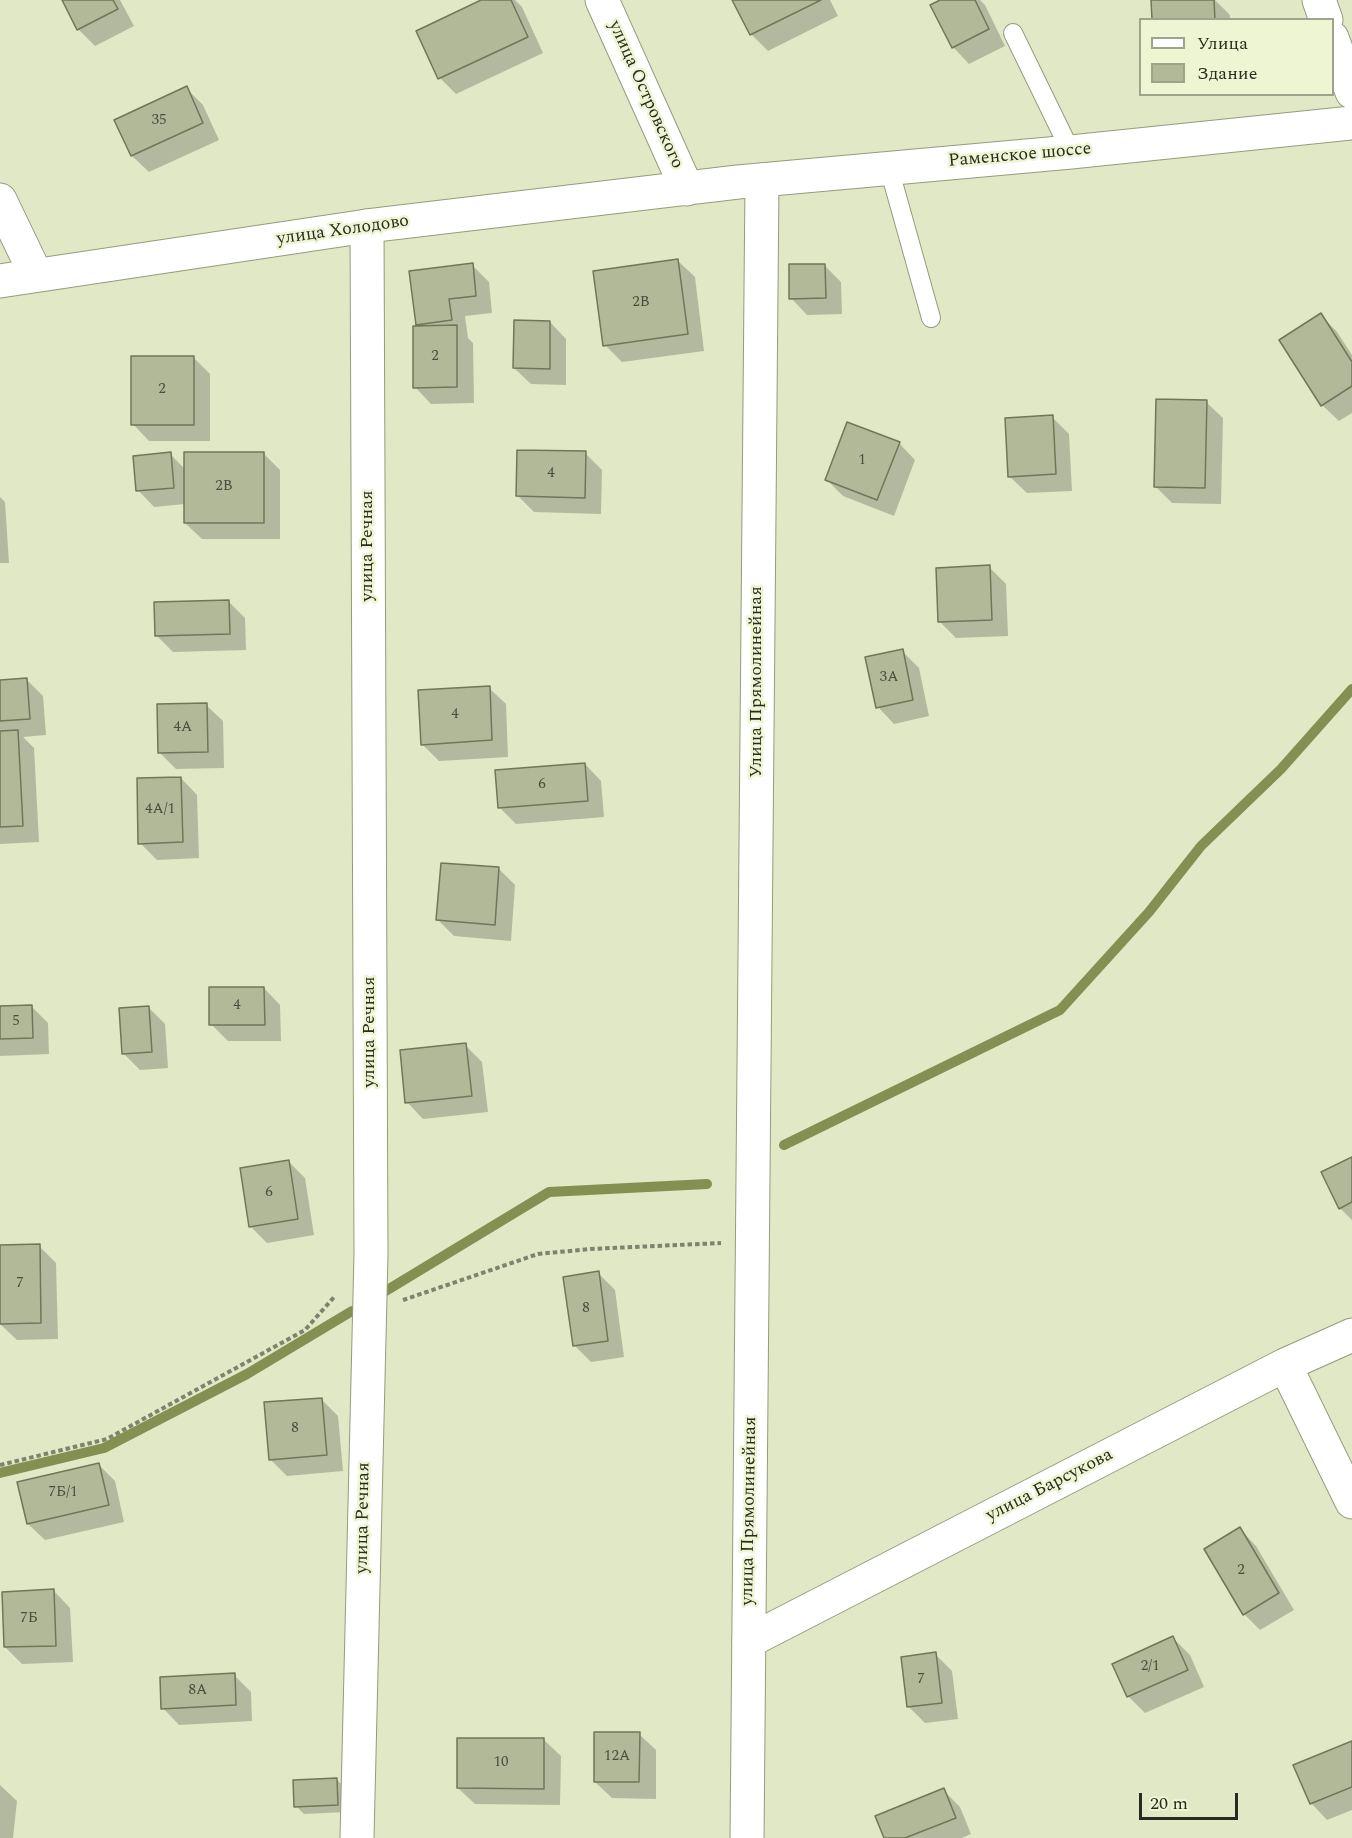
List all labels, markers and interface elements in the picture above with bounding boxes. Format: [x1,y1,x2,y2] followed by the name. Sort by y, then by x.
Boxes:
[603,18,687,172] street label: улица Островского
[1139,18,1334,96] legend
[1197,30,1248,57] text: Улица
[1197,60,1257,87] text: Здание
[152,112,166,130] house number: 35
[948,139,1092,173] street label: Раменское шоссе
[276,211,410,251] street label: улица Холодово
[632,294,650,312] house number: 2В
[431,348,439,366] house number: 2
[158,381,166,399] house number: 2
[858,452,866,470] house number: 1
[547,465,555,483] house number: 4
[215,478,233,496] house number: 2В
[357,490,379,602] street label: улица Речная
[746,586,768,778] street label: Улица Прямолинейная
[880,669,898,687] house number: 3А
[451,706,459,724] house number: 4
[174,719,192,737] house number: 4А
[538,776,546,794] house number: 6
[145,801,175,819] house number: 4А/1
[359,976,381,1088] street label: улица Речная
[233,997,241,1015] house number: 4
[12,1013,20,1031] house number: 5
[265,1184,273,1202] house number: 6
[16,1275,24,1293] house number: 7
[582,1300,590,1318] house number: 8
[738,1416,762,1606] street label: улица Прямолинейная
[291,1420,299,1438] house number: 8
[983,1445,1117,1527] street label: улица Барсукова
[352,1462,376,1574] street label: улица Речная
[49,1484,77,1502] house number: 7Б/1
[1237,1562,1245,1580] house number: 2
[20,1610,38,1628] house number: 7Б
[1141,1658,1159,1676] house number: 2/1
[917,1671,925,1689] house number: 7
[189,1682,207,1700] house number: 8А
[604,1748,630,1766] house number: 12А
[494,1754,508,1772] house number: 10
[1142,1781,1241,1819] scale bar
[1150,1790,1188,1817] text: 20 m

